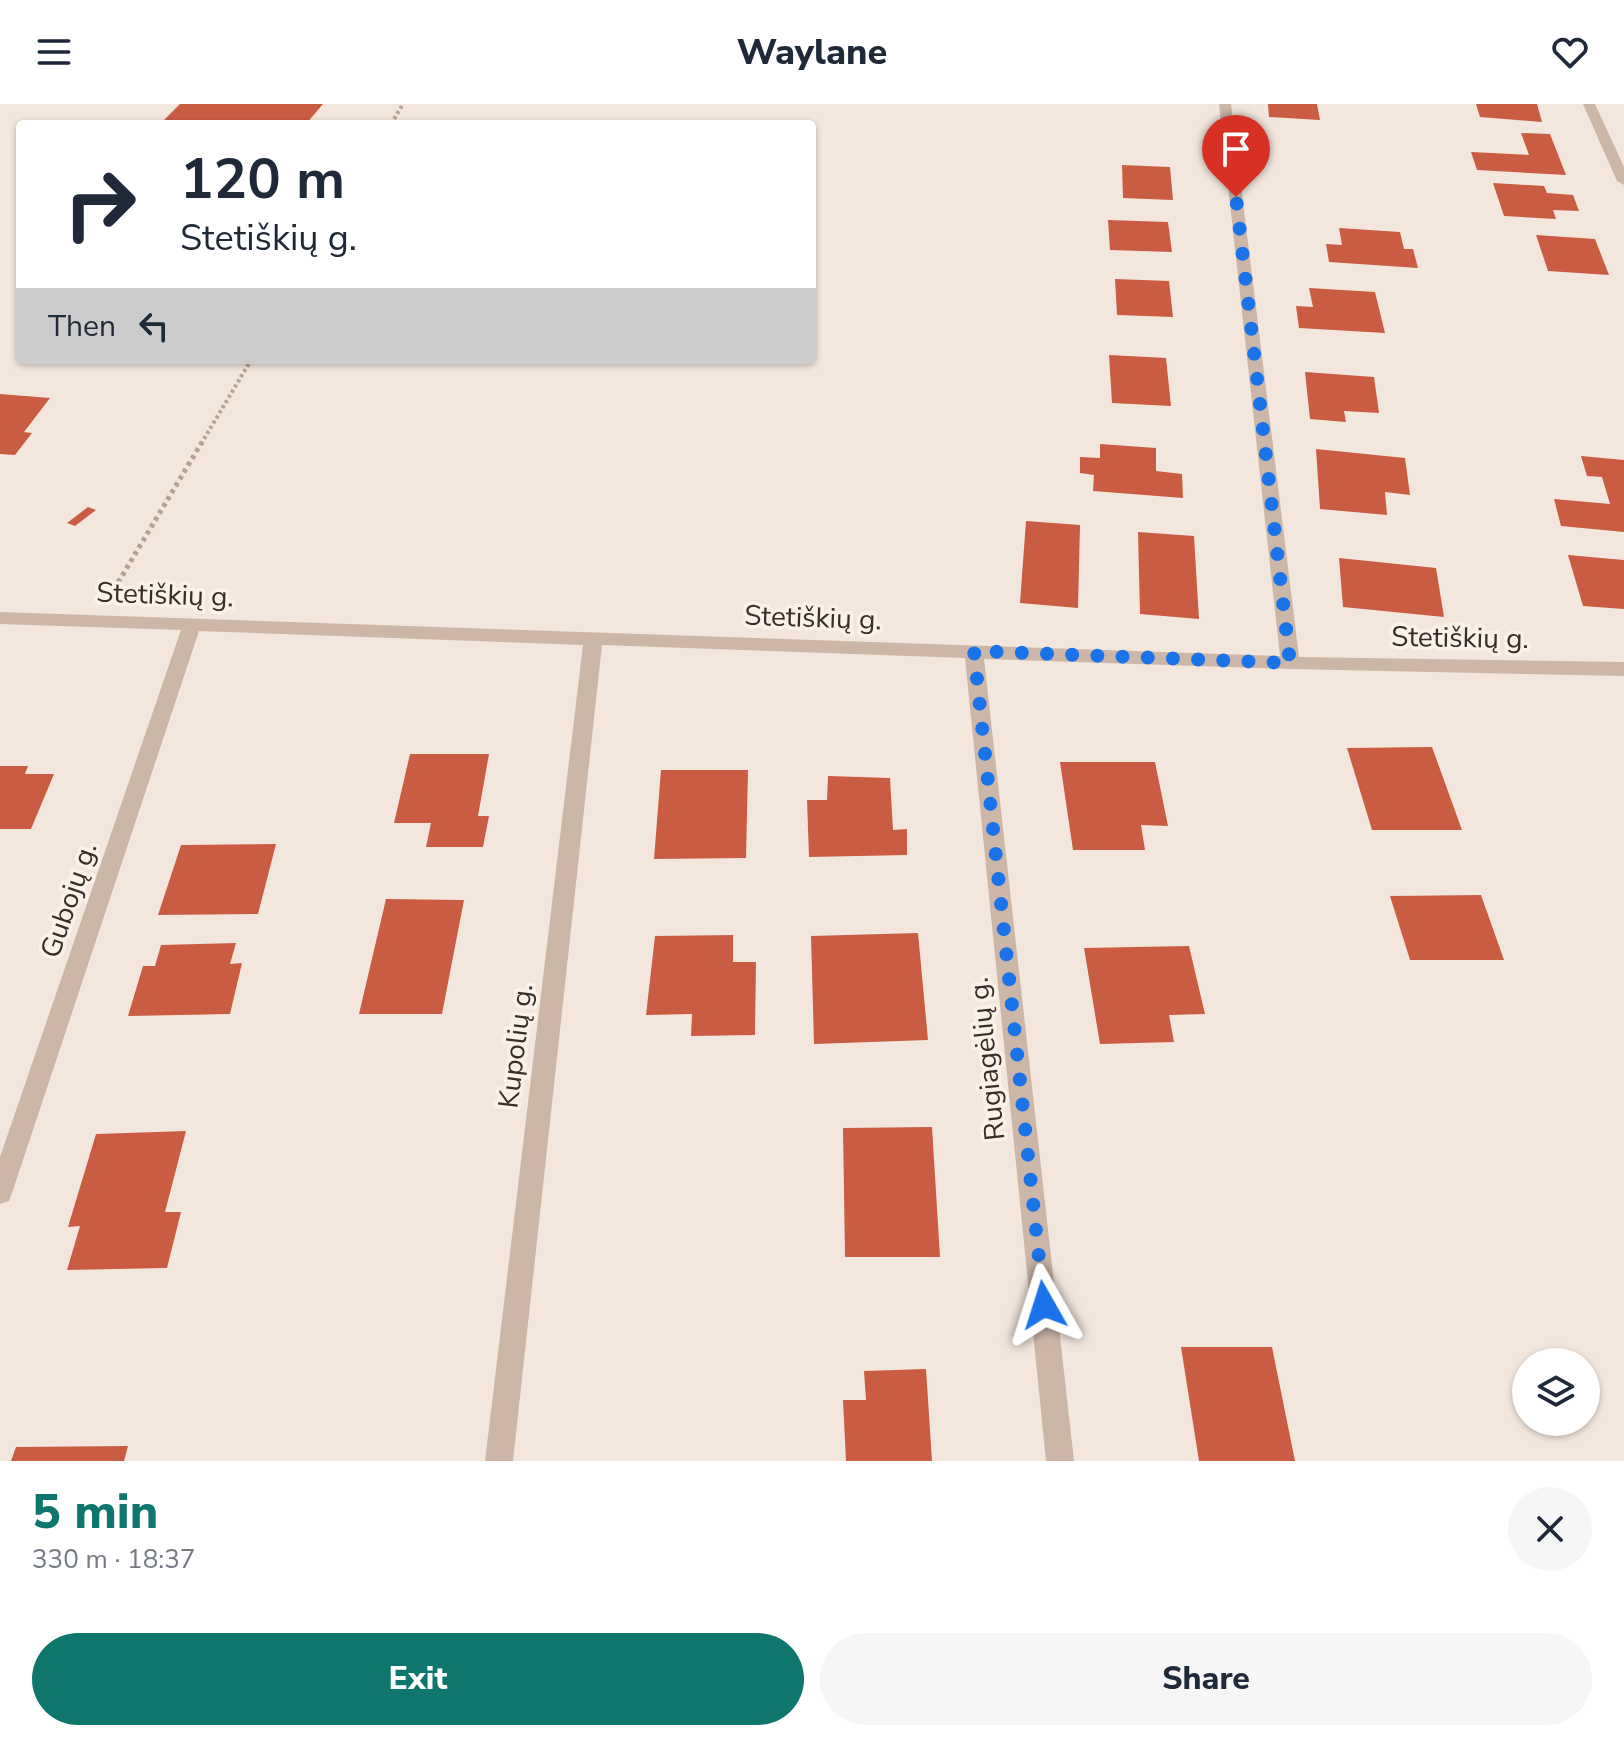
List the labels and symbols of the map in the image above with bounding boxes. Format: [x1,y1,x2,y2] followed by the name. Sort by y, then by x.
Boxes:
[1202,115,1270,197] pin
[96,574,234,616] street label: Stetiškių g.
[744,597,882,639] street label: Stetiškių g.
[1391,618,1529,658] street label: Stetiškių g.
[31,837,107,963] street label: Gubojų g.
[960,975,1014,1143] street label: Rugiagėlių g.
[490,981,542,1111] street label: Kupolių g.
[1002,1263,1086,1347] position arrow

